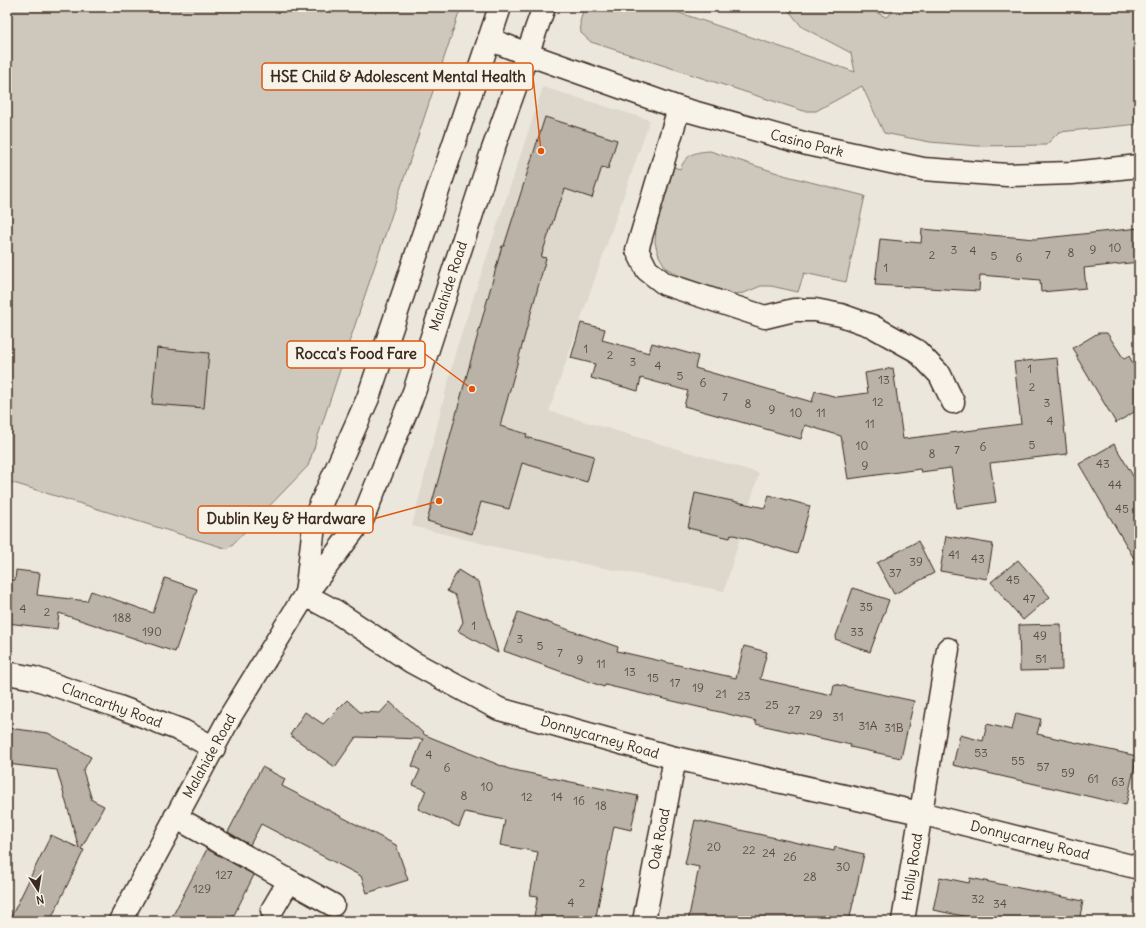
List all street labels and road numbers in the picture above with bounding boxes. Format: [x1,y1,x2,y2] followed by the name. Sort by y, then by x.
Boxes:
[769,125,845,161] street label: Casino Park
[425,239,471,333] street label: Malahide Road
[59,678,165,732] street label: Clancarthy Road
[178,711,240,801] street label: Malahide Road
[539,711,661,763] street label: Donnycarney Road
[644,807,674,871] street label: Oak Road
[968,816,1092,864] street label: Donnycarney Road
[898,832,926,902] street label: Holly Road

